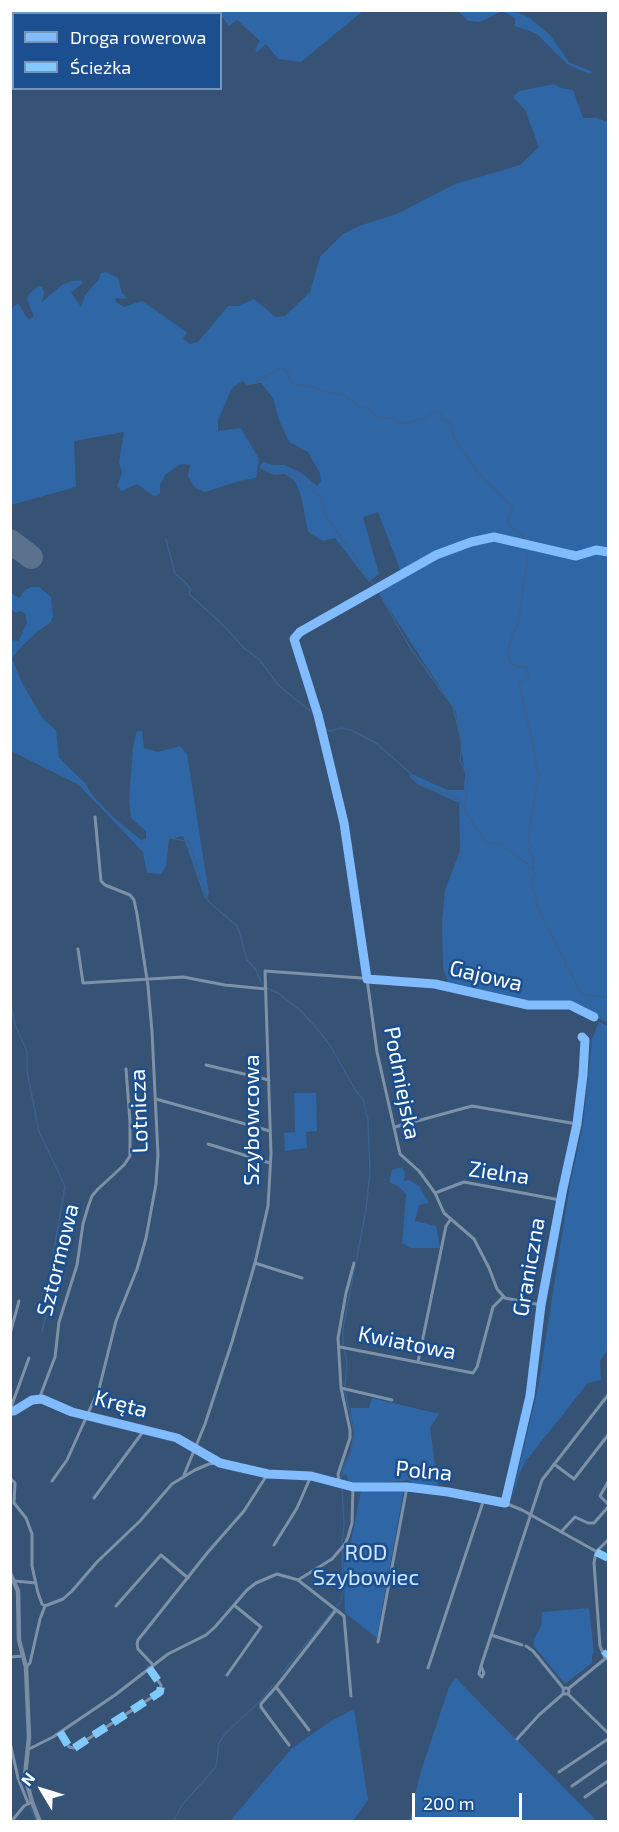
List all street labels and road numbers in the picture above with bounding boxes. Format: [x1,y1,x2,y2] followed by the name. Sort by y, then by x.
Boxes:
[447,955,525,997] street label: Gajowa
[378,1024,426,1142] street label: Podmiejska
[239,1054,265,1186] street label: Szybowcowa
[124,1068,154,1154] street label: Lotnicza
[467,1156,531,1190] street label: Zielna
[31,1201,85,1319] street label: Sztormowa
[507,1216,551,1318] street label: Graniczna
[356,1321,458,1365] street label: Kwiatowa
[92,1385,150,1423] street label: Kręta
[395,1455,453,1487] street label: Polna

